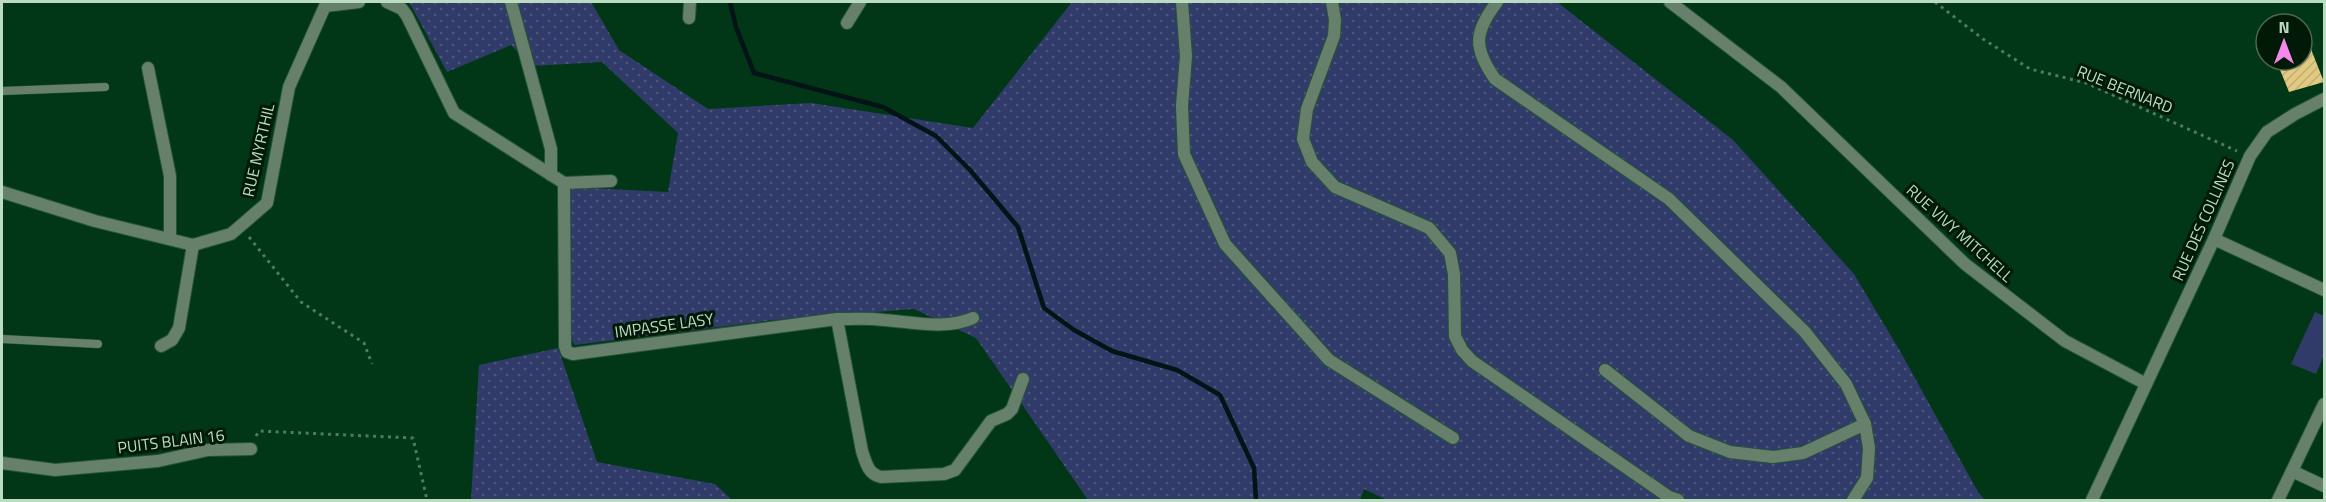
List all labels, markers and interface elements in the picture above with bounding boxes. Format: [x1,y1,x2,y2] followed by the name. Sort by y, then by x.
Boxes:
[2254,12,2314,72] north arrow
[2278,15,2290,39] text: N
[2073,59,2177,119] street label: RUE BERNARD
[236,101,280,199] street label: RUE MYRTHIL
[2166,156,2240,284] street label: RUE DES COLLINES
[1901,178,2019,288] street label: RUE VIVY MITCHELL
[613,306,715,344] street label: IMPASSE LASY
[116,423,226,459] street label: PUITS BLAIN 16

